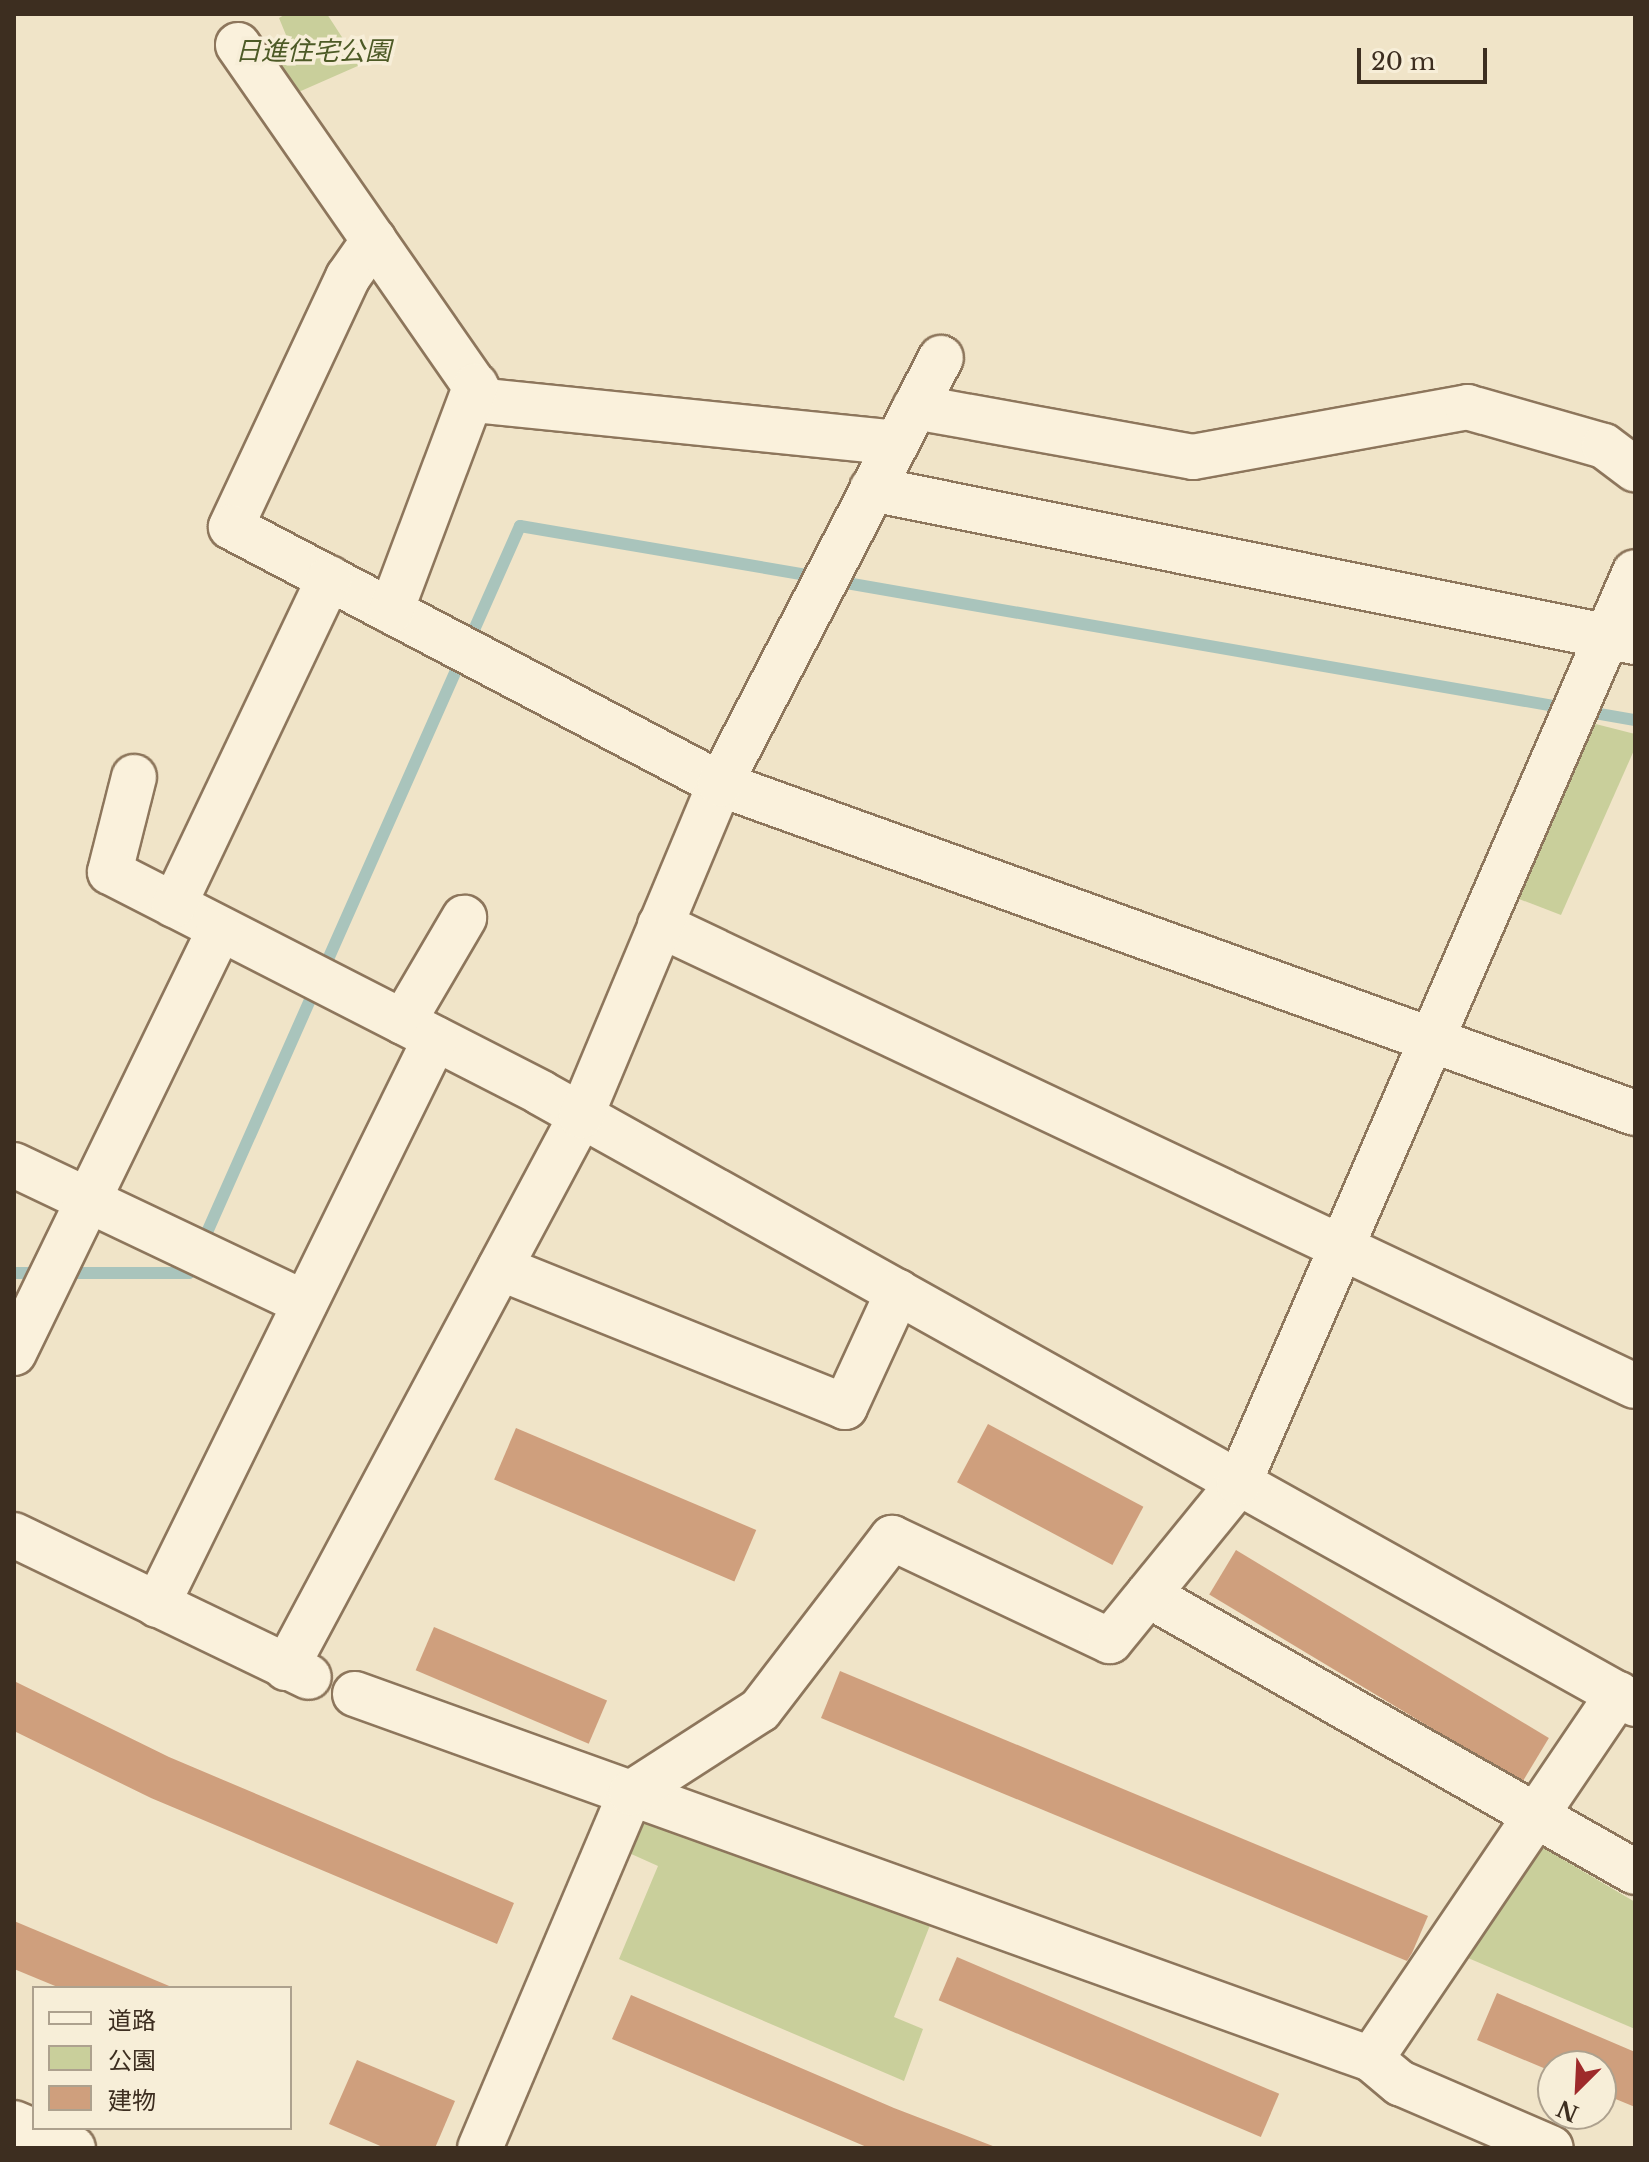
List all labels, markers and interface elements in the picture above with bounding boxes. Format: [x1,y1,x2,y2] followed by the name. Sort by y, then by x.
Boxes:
[1361,32,1491,82] scale bar
[235,36,391,68] park label: 日進住宅公園
[1371,47,1436,76] text: 20 m
[32,1986,292,2130] legend
[108,2006,156,2035] text: 道路
[108,2046,156,2075] text: 公園
[1537,2050,1617,2130] north arrow
[108,2086,156,2115] text: 建物
[1553,2094,1583,2127] text: N

